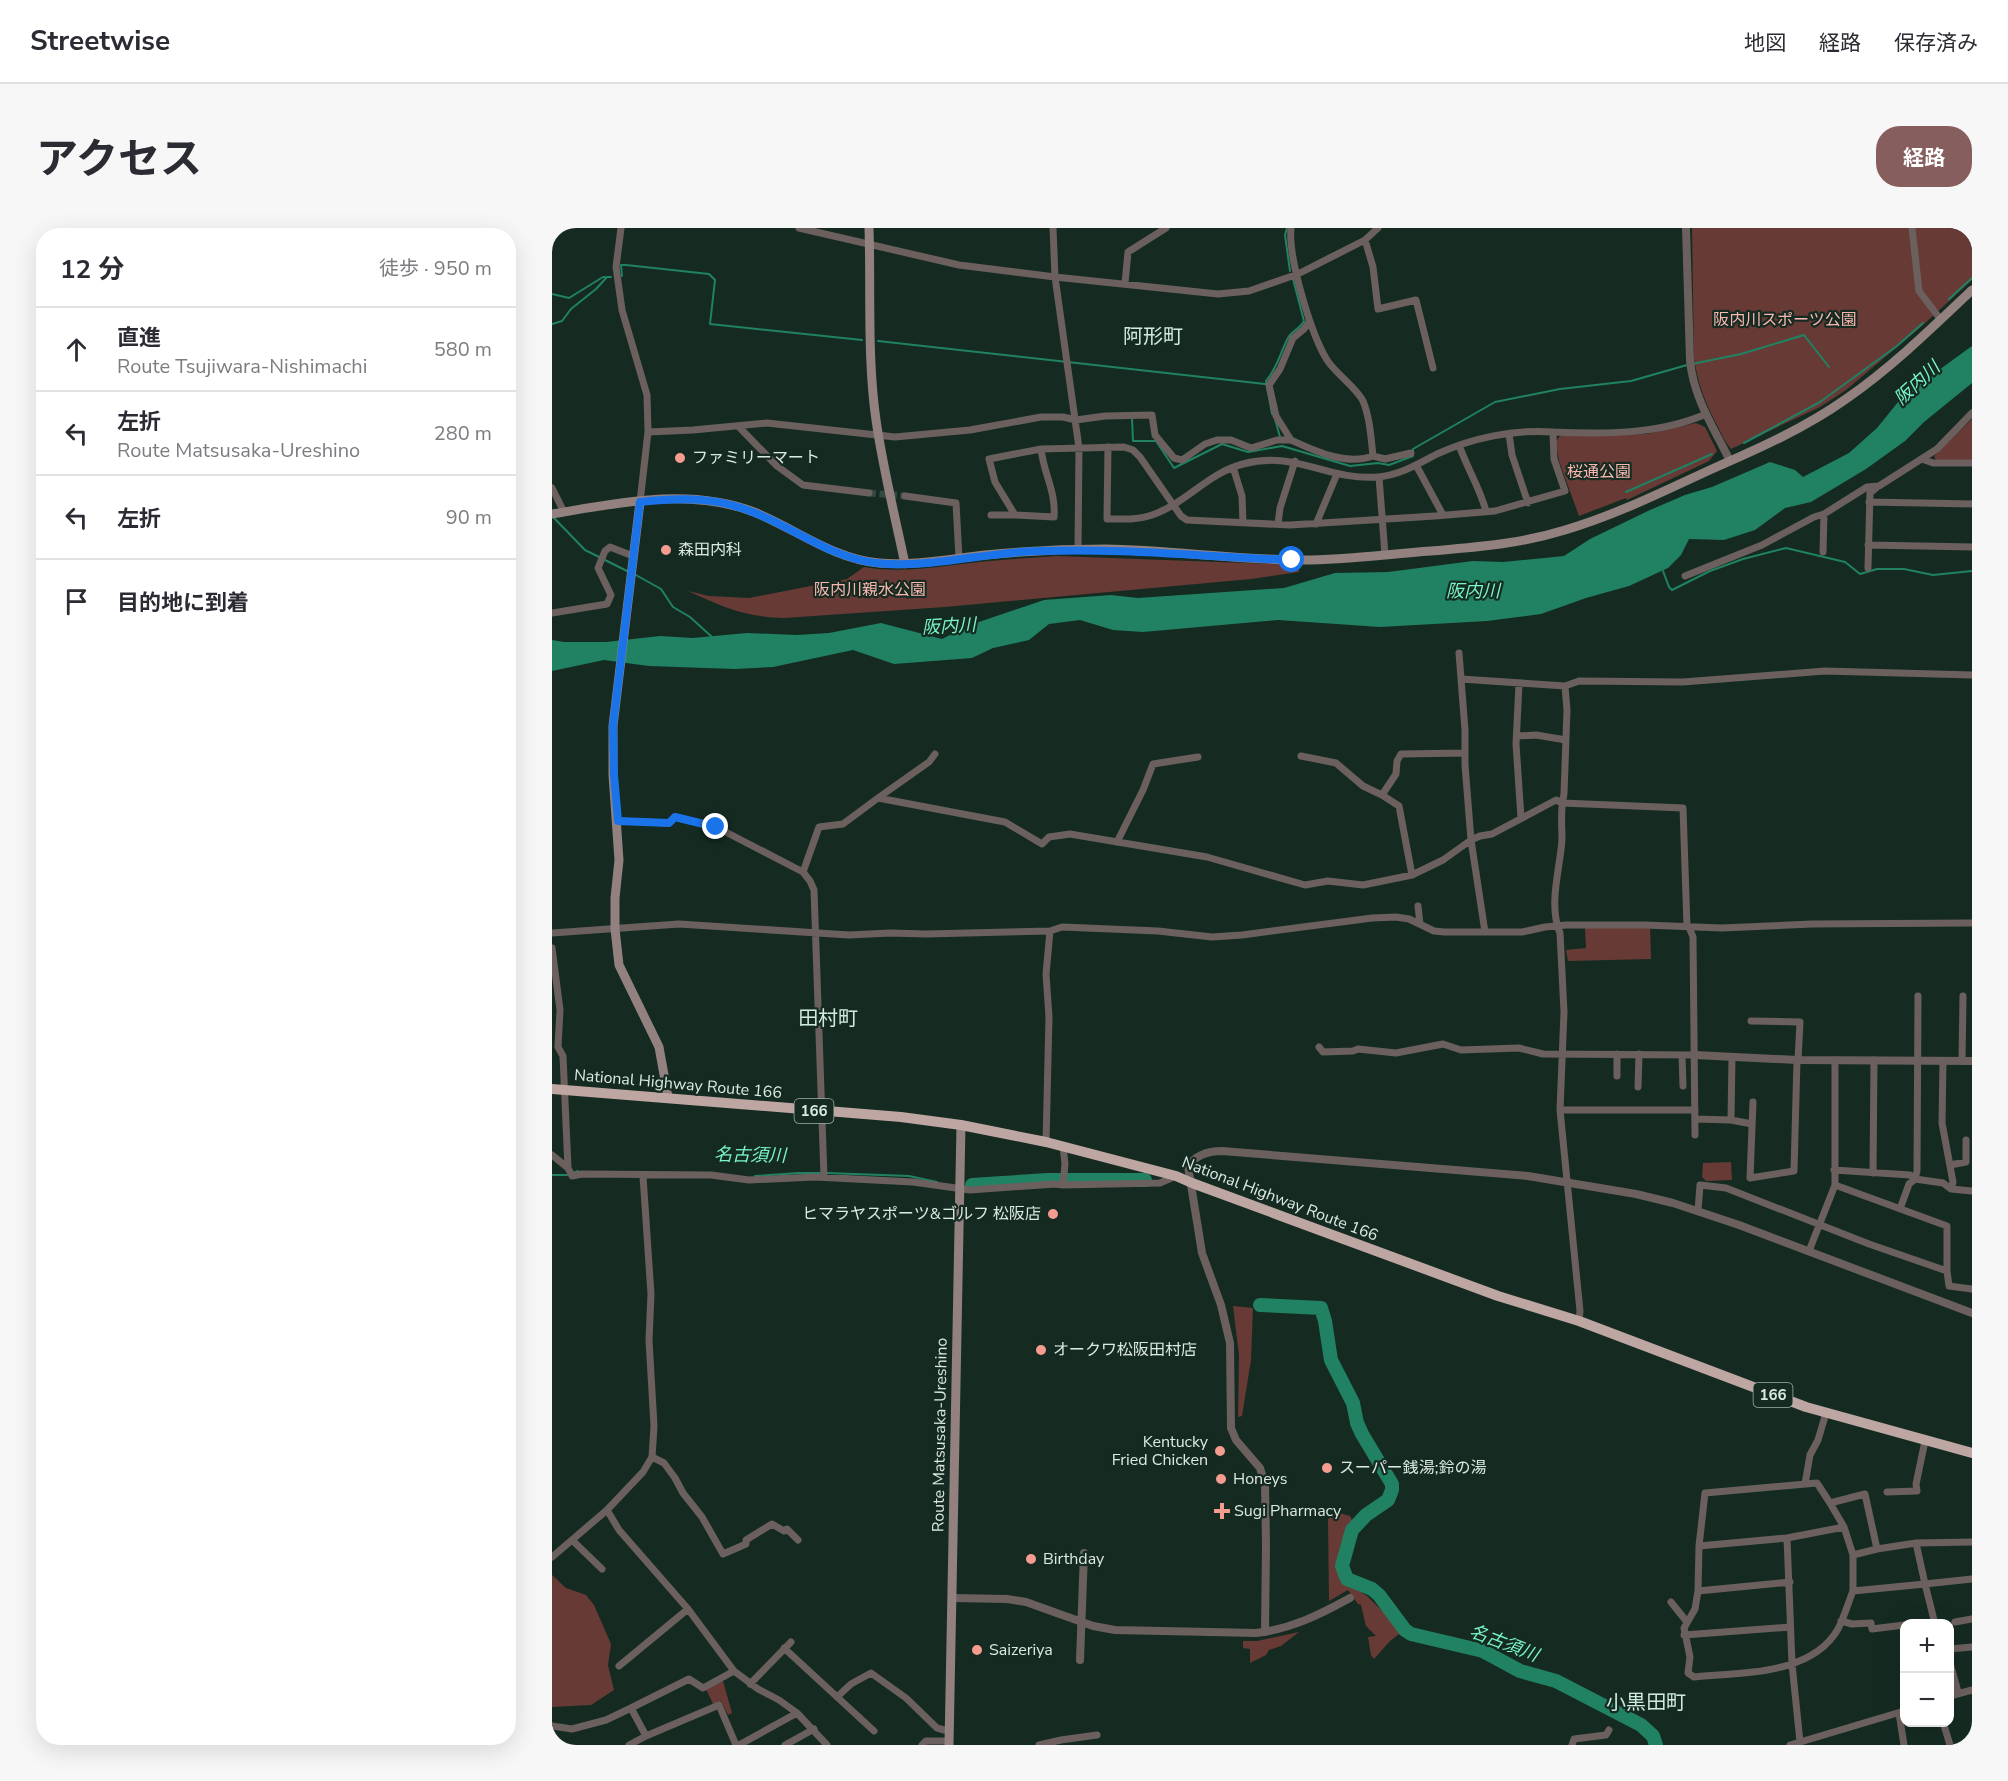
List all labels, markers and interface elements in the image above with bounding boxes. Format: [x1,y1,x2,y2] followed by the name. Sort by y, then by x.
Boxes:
[30,22,170,60] text: Streetwise
[1744,29,1786,57] text: 地図
[1819,29,1861,57] text: 経路
[1894,29,1978,57] text: 保存済み
[1876,126,1972,187] button: 経路
[36,131,202,188] text: アクセス
[60,252,124,287] text: 12 分
[379,255,492,282] text: 徒歩 · 950 m
[1713,309,1857,331] park label: 阪内川スポーツ公園
[117,323,161,353] text: 直進
[1123,323,1183,350] district label: 阿形町
[60,333,93,366] icon: ahead
[434,336,492,363] text: 580 m
[117,353,367,380] text: Route Tsujiwara-Nishimachi
[1889,354,1946,410] water label: 阪内川
[117,407,161,437] text: 左折
[60,417,93,450] icon: left
[434,420,492,447] text: 280 m
[117,437,360,464] text: Route Matsusaka-Ureshino
[692,447,820,469] place label: ファミリーマート
[673,451,687,465] marker: ファミリーマート
[1567,461,1631,483] park label: 桜通公園
[60,501,93,534] icon: left
[117,504,161,534] text: 左折
[446,504,492,531] text: 90 m
[678,539,742,561] place label: 森田内科
[659,543,673,557] marker: 森田内科
[1278,546,1304,572] route start
[814,579,926,601] park label: 阪内川親水公園
[1446,579,1502,603] water label: 阪内川
[60,585,93,618] icon: arrive
[117,588,249,618] text: 目的地に到着
[921,612,979,639] water label: 阪内川
[702,813,728,839] route end
[798,1005,858,1032] district label: 田村町
[573,1064,783,1104] street label: National Highway Route 166
[794,1099,834,1123] road number: 166
[714,1142,788,1168] water label: 名古須川
[1179,1151,1381,1247] street label: National Highway Route 166
[802,1203,1041,1225] place label: ヒマラヤスポーツ&ゴルフ 松阪店
[1046,1207,1060,1221] marker: ヒマラヤスポーツ&ゴルフ 松阪店
[927,1337,953,1532] street label: Route Matsusaka-Ureshino
[1053,1339,1197,1361] place label: オークワ松阪田村店
[1034,1343,1048,1357] marker: オークワ松阪田村店
[1754,1383,1792,1407] road number: 166
[1112,1431,1209,1471] place label: Kentucky Fried Chicken
[1213,1444,1227,1458] marker: Kentucky Fried Chicken
[1339,1457,1487,1479] place label: スーパー銭湯;鈴の湯
[1320,1461,1334,1475] marker: スーパー銭湯;鈴の湯
[1233,1468,1287,1490] place label: Honeys
[1214,1472,1228,1486] marker: Honeys
[1234,1500,1342,1522] place label: Sugi Pharmacy
[1215,1504,1229,1518] marker: Sugi Pharmacy
[1043,1548,1105,1570] place label: Birthday
[1024,1552,1038,1566] marker: Birthday
[1466,1619,1544,1668] water label: 名古須川
[1900,1619,1954,1727] map controls
[1900,1619,1954,1673] button: +
[989,1639,1053,1661] place label: Saizeriya
[970,1643,984,1657] marker: Saizeriya
[1900,1673,1954,1727] button: −
[1606,1689,1686,1716] district label: 小黒田町

